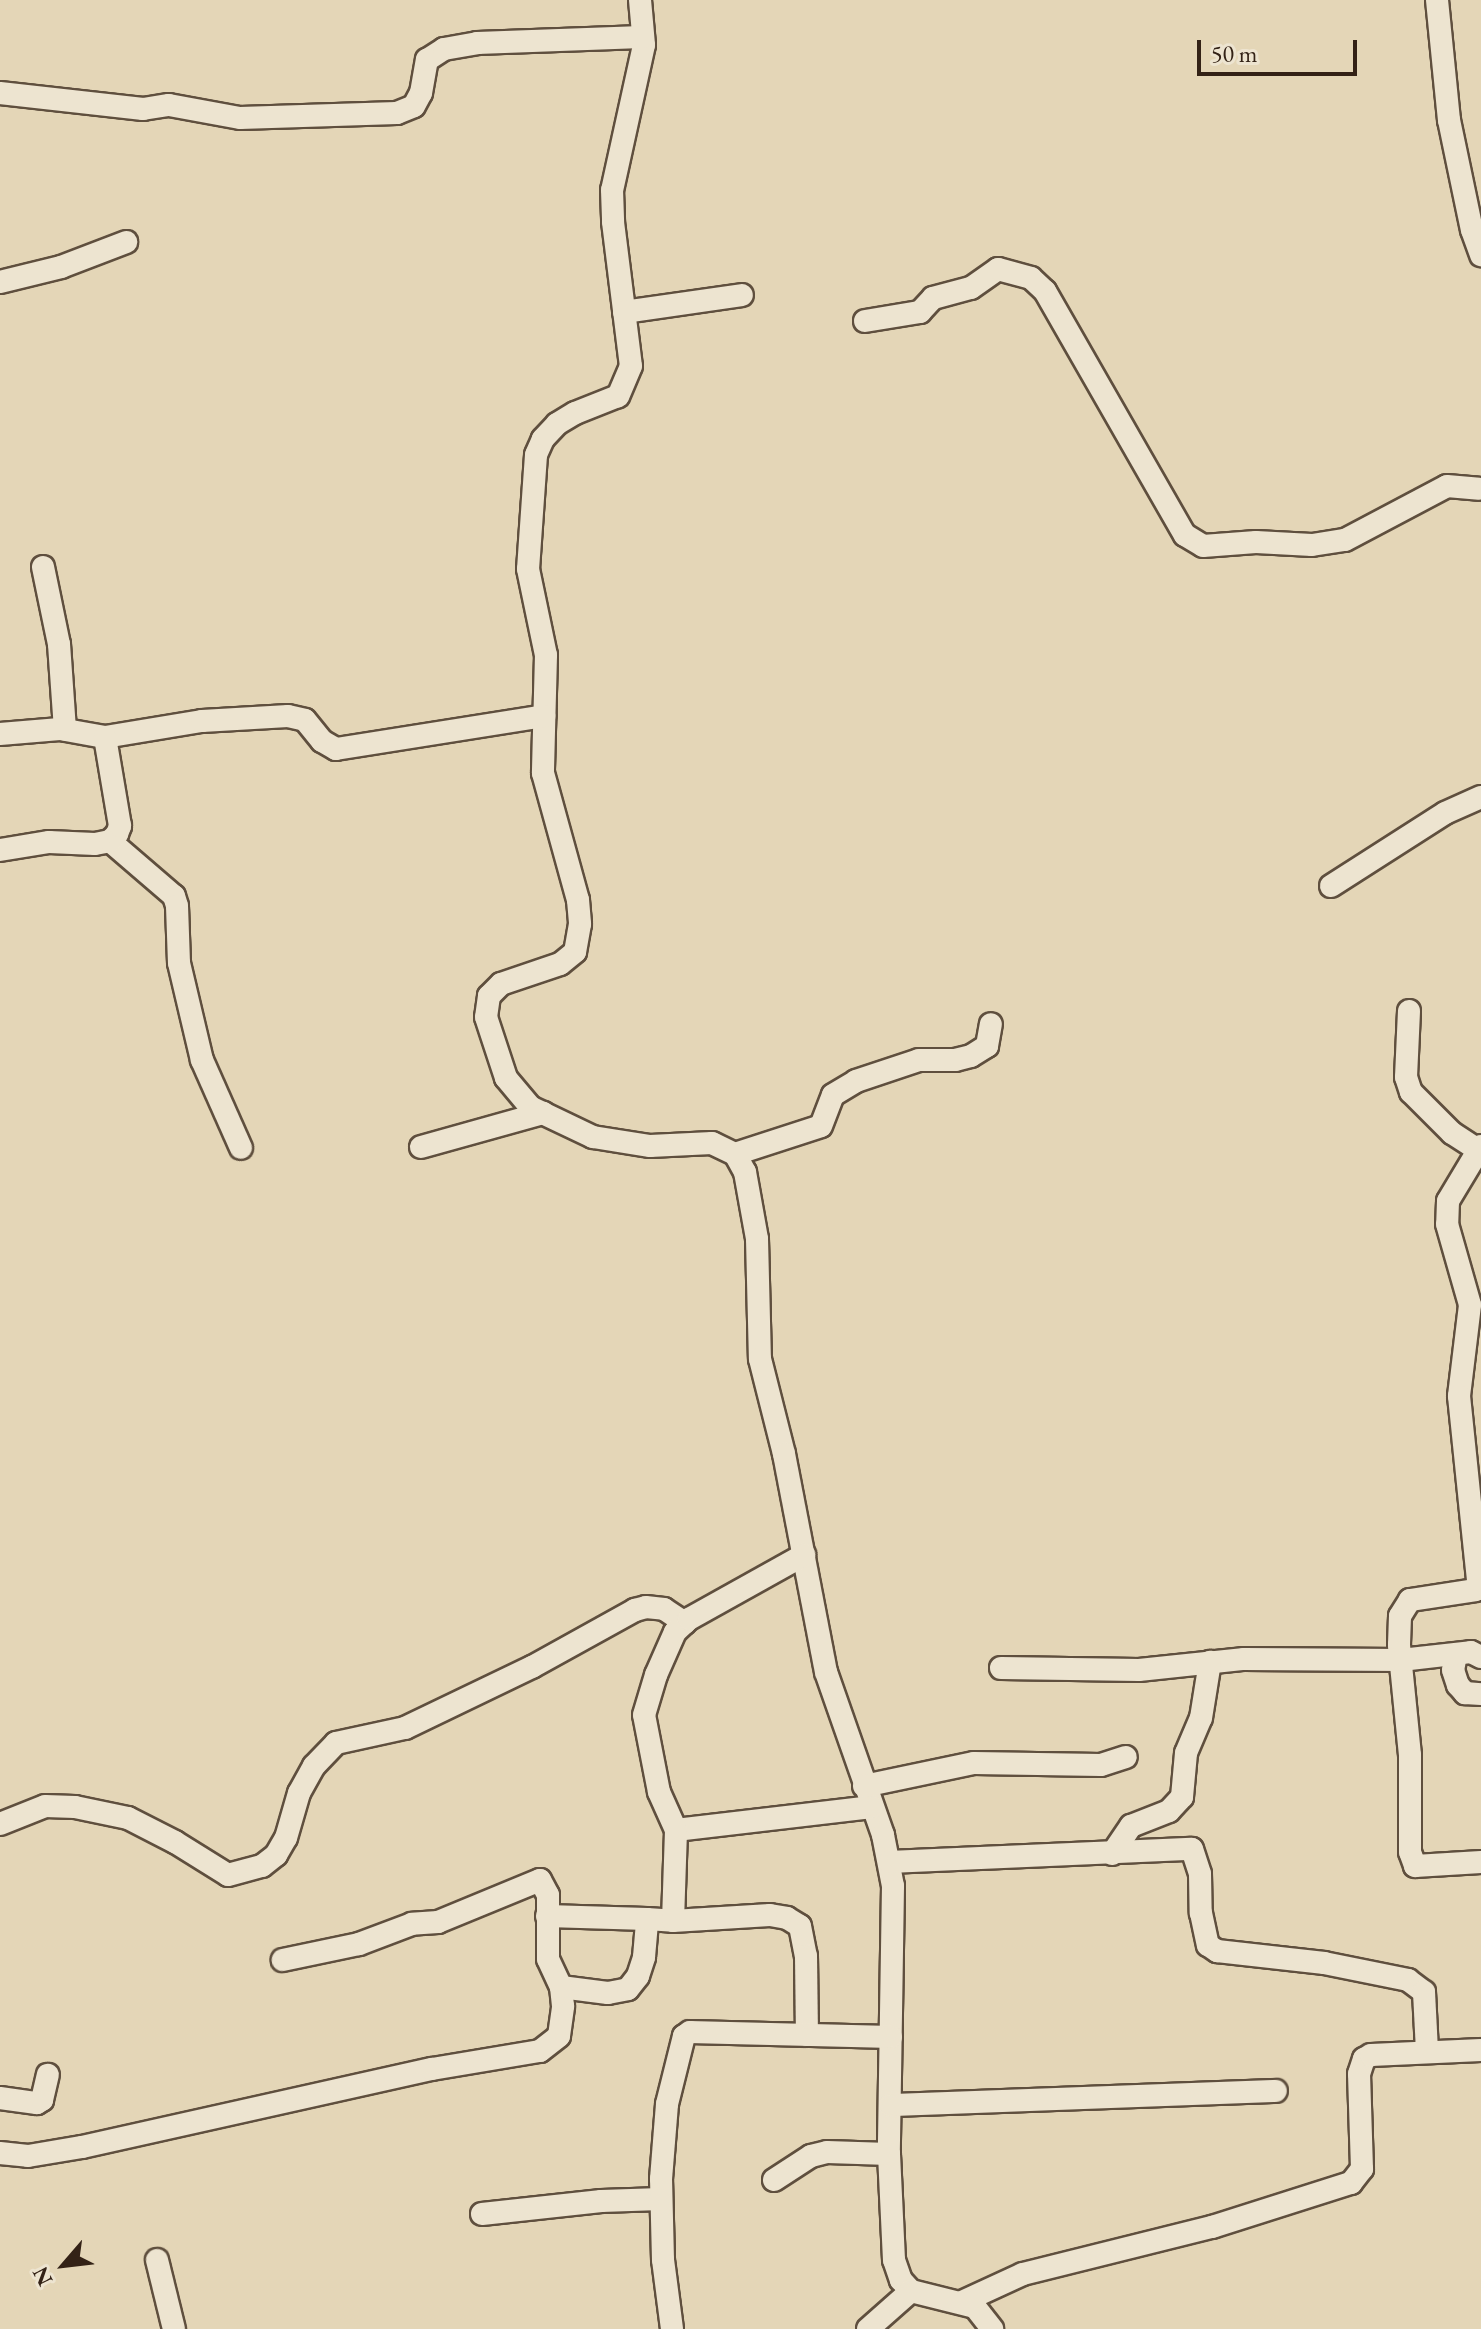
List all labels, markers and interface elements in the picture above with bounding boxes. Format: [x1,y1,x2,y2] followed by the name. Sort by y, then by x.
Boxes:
[1201,24,1361,74] scale bar
[1211,38,1258,69] text: 50 m
[24,2225,104,2305] north arrow
[25,2262,59,2291] text: N

